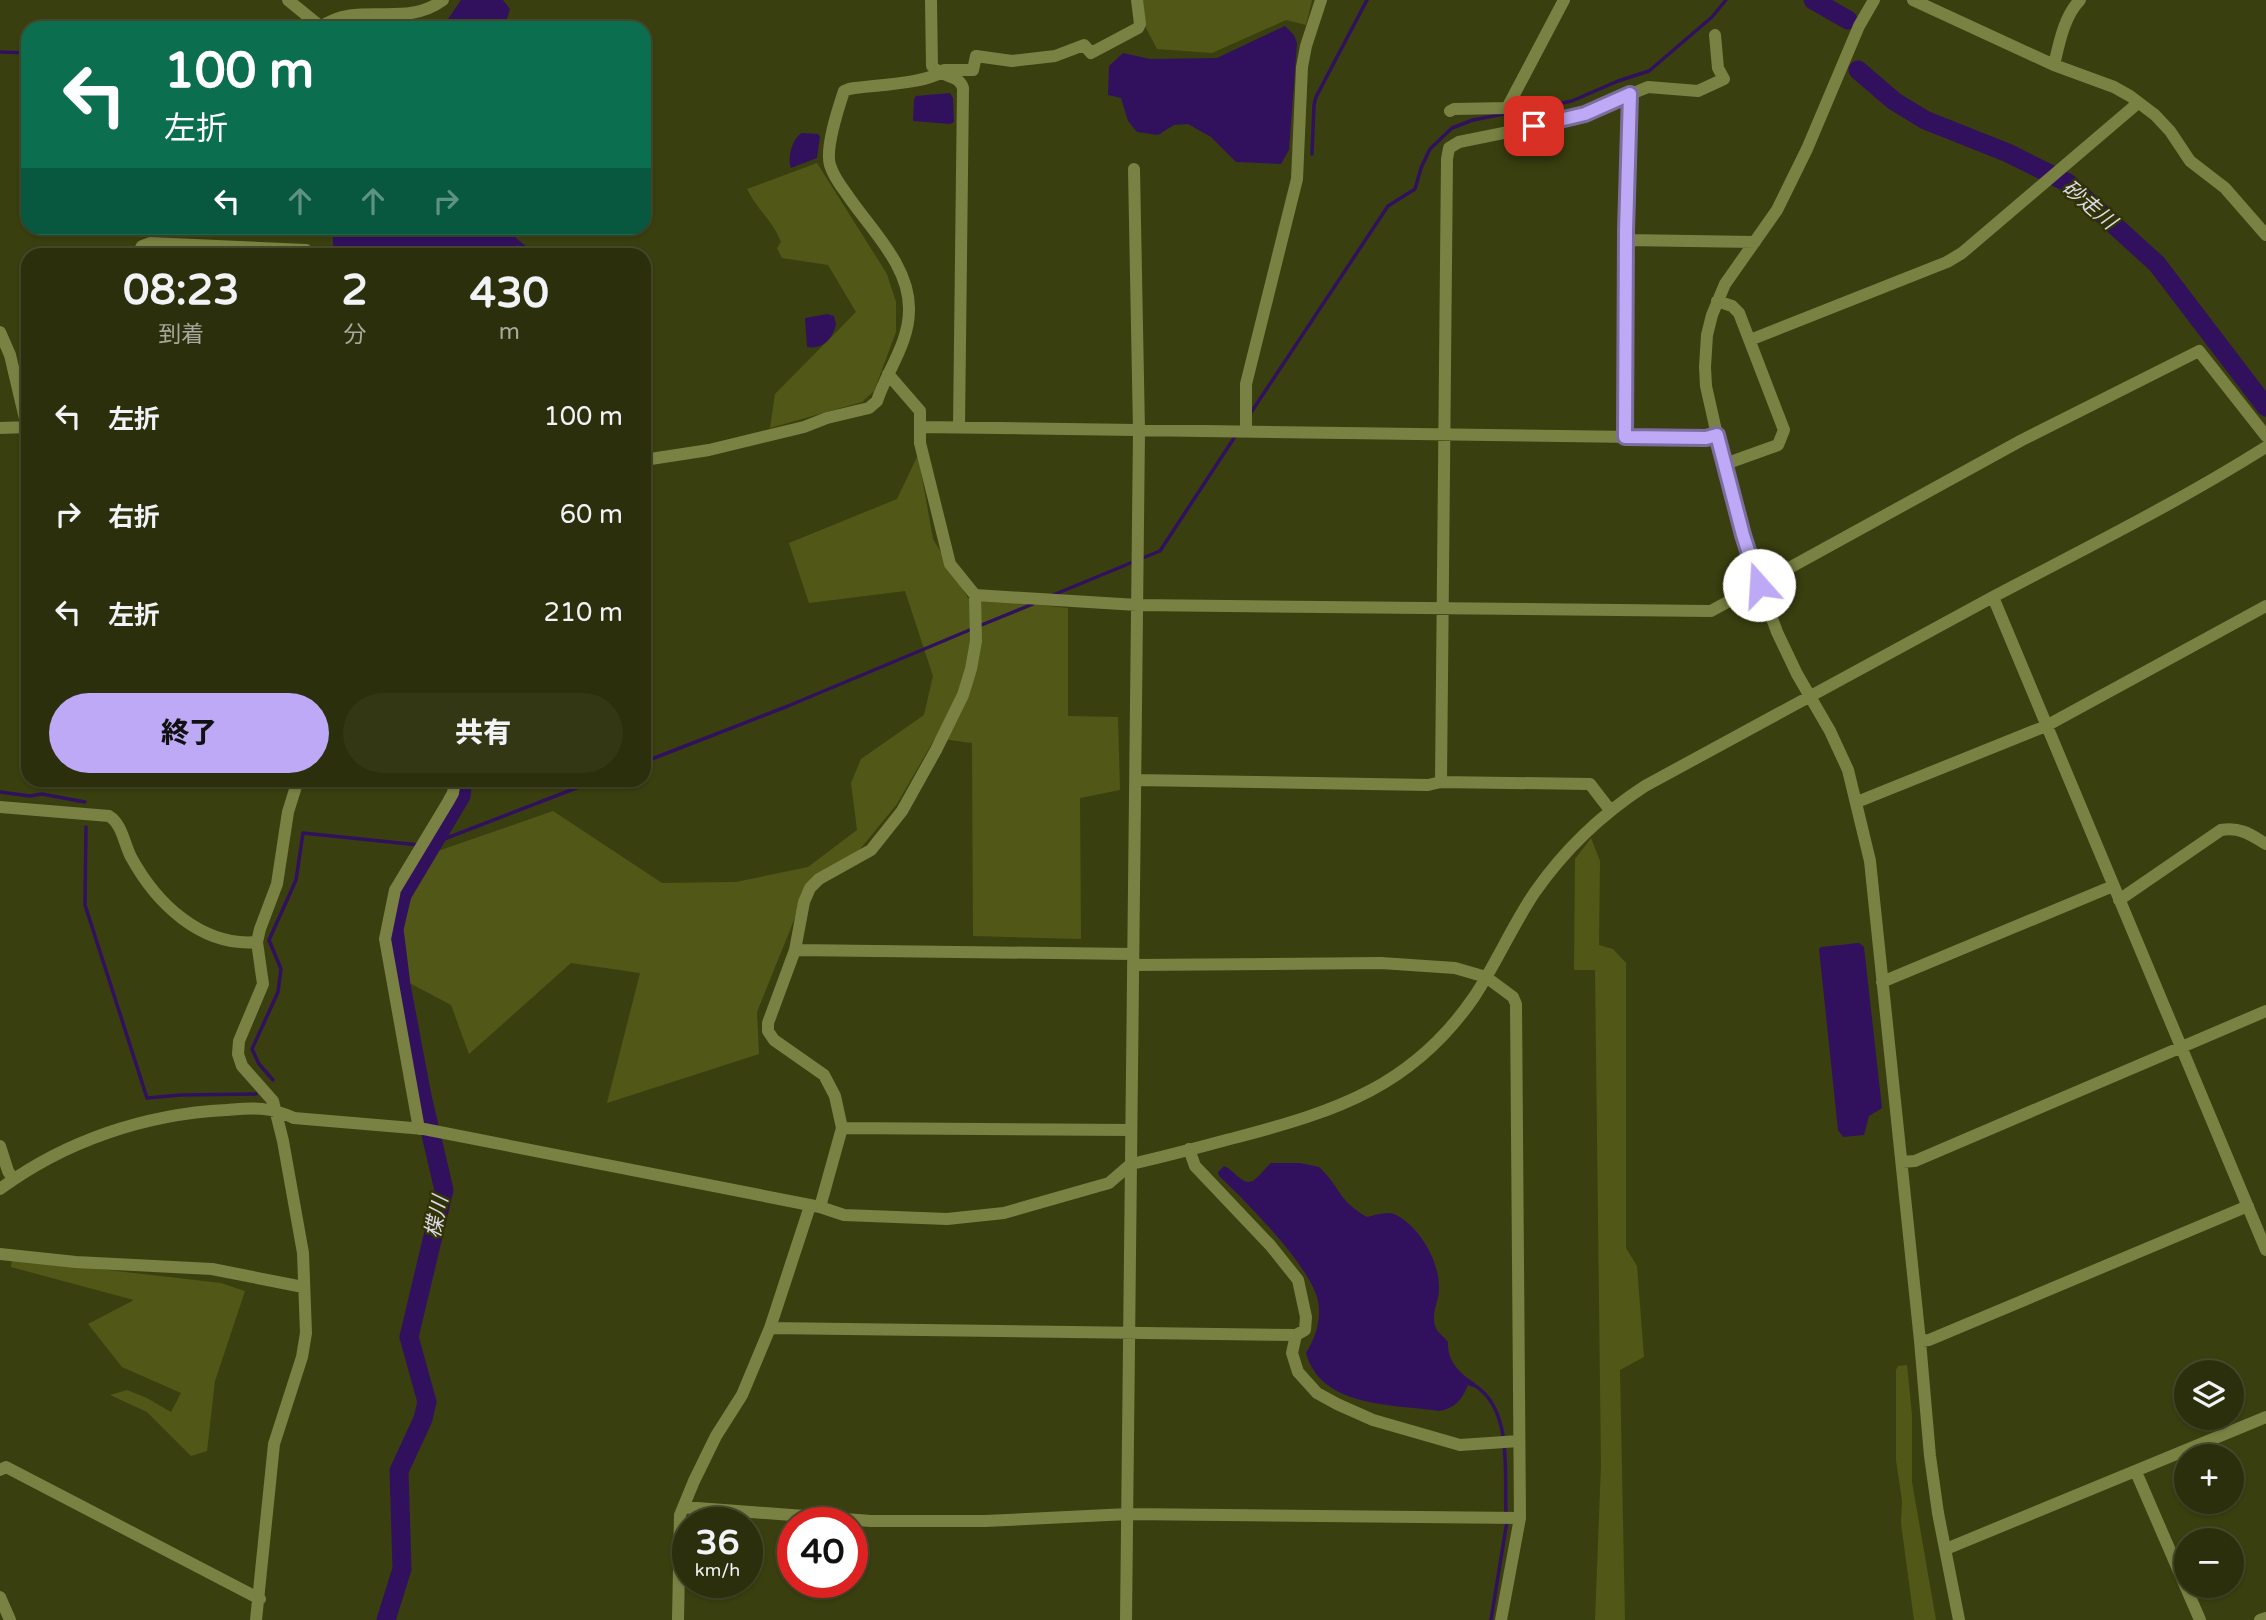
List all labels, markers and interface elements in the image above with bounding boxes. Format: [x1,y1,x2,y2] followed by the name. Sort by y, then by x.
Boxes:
[164,42,314,101] text: 100 m
[49,49,140,140] icon: left
[1504,96,1564,156] pin
[1515,107,1553,145] icon: arrive
[164,110,228,148] text: 左折
[2057,175,2123,236] water label: 砂走川
[208,182,246,220] icon: left
[281,182,319,220] icon: ahead
[354,182,392,220] icon: ahead
[427,182,465,220] icon: right
[123,265,239,316] text: 08:23
[341,265,368,316] text: 2
[470,268,549,319] text: 430
[499,318,520,346] text: m
[158,321,204,349] text: 到着
[343,321,366,349] text: 分
[49,397,87,435] icon: left
[543,401,623,432] text: 100 m
[108,404,160,435] text: 左折
[49,495,87,533] icon: right
[560,499,623,530] text: 60 m
[108,502,160,533] text: 右折
[1722,548,1796,622] position arrow
[49,593,87,631] icon: left
[543,597,623,628] text: 210 m
[108,600,160,631] text: 左折
[49,693,329,773] button: 終了
[343,693,623,773] button: 共有
[420,1192,454,1240] water label: 楪川
[2174,1360,2244,1598] map controls
[2174,1360,2244,1430] button: layers
[2174,1444,2244,1514] button: +
[777,1507,868,1598] speed limit sign: 40
[696,1522,739,1564] text: 36
[2174,1528,2244,1598] button: −
[695,1559,740,1581] text: km/h

